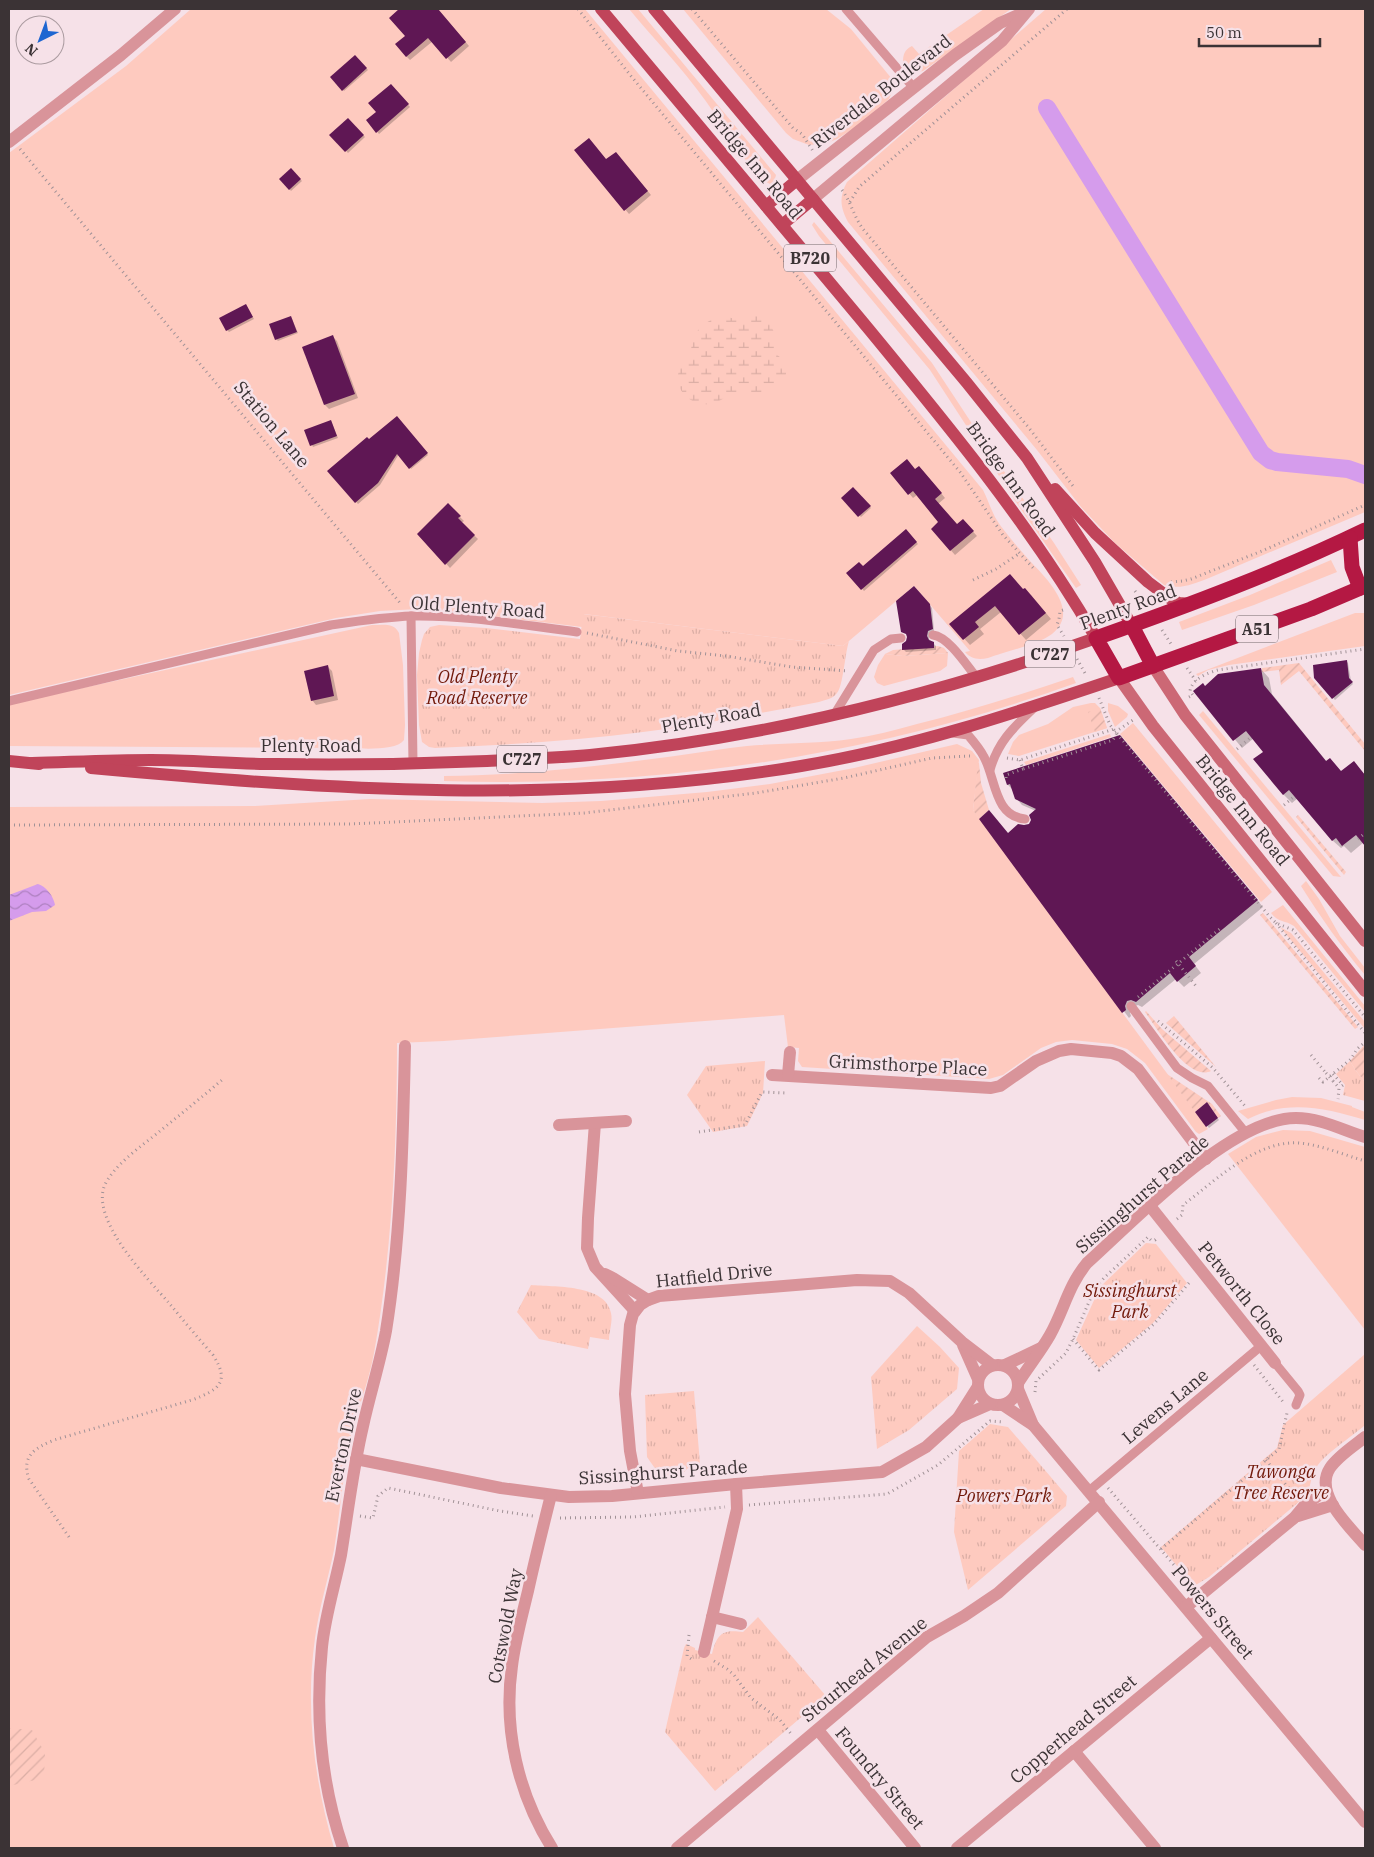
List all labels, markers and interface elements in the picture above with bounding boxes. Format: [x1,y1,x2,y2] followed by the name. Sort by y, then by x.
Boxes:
[15,15,65,65] north arrow
[1199,15,1320,47] scale bar
[1206,23,1242,42] text: 50 m
[806,29,956,153] street label: Riverdale Boulevard
[21,39,41,60] text: N
[702,104,808,224] street label: Bridge Inn Road
[784,244,836,272] road number: B720
[229,376,315,472] street label: Station Lane
[962,417,1060,541] street label: Bridge Inn Road
[1077,579,1179,635] street label: Plenty Road
[410,591,546,623] street label: Old Plenty Road
[1236,616,1278,642] road number: A51
[1025,641,1075,668] road number: C727
[425,665,528,709] park label: Old Plenty Road Reserve
[659,698,763,738] street label: Plenty Road
[261,734,361,757] street label: Plenty Road
[497,746,547,772] road number: C727
[1191,750,1295,870] street label: Bridge Inn Road
[828,1049,988,1081] street label: Grimsthorpe Place
[1071,1130,1213,1258] street label: Sissinghurst Parade
[1193,1237,1291,1349] street label: Petworth Close
[655,1257,773,1293] street label: Hatfield Drive
[1082,1279,1177,1323] park label: Sissinghurst Park
[1117,1363,1213,1449] street label: Levens Lane
[320,1386,366,1504] street label: Everton Drive
[578,1455,748,1489] street label: Sissinghurst Parade
[1233,1460,1329,1504] park label: Tawonga Tree Reserve
[955,1484,1052,1507] park label: Powers Park
[1167,1560,1259,1664] street label: Powers Street
[483,1566,528,1686] street label: Cotswold Way
[796,1611,932,1727] street label: Stourhead Avenue
[1005,1669,1141,1789] street label: Copperhead Street
[830,1722,930,1834] street label: Foundry Street

